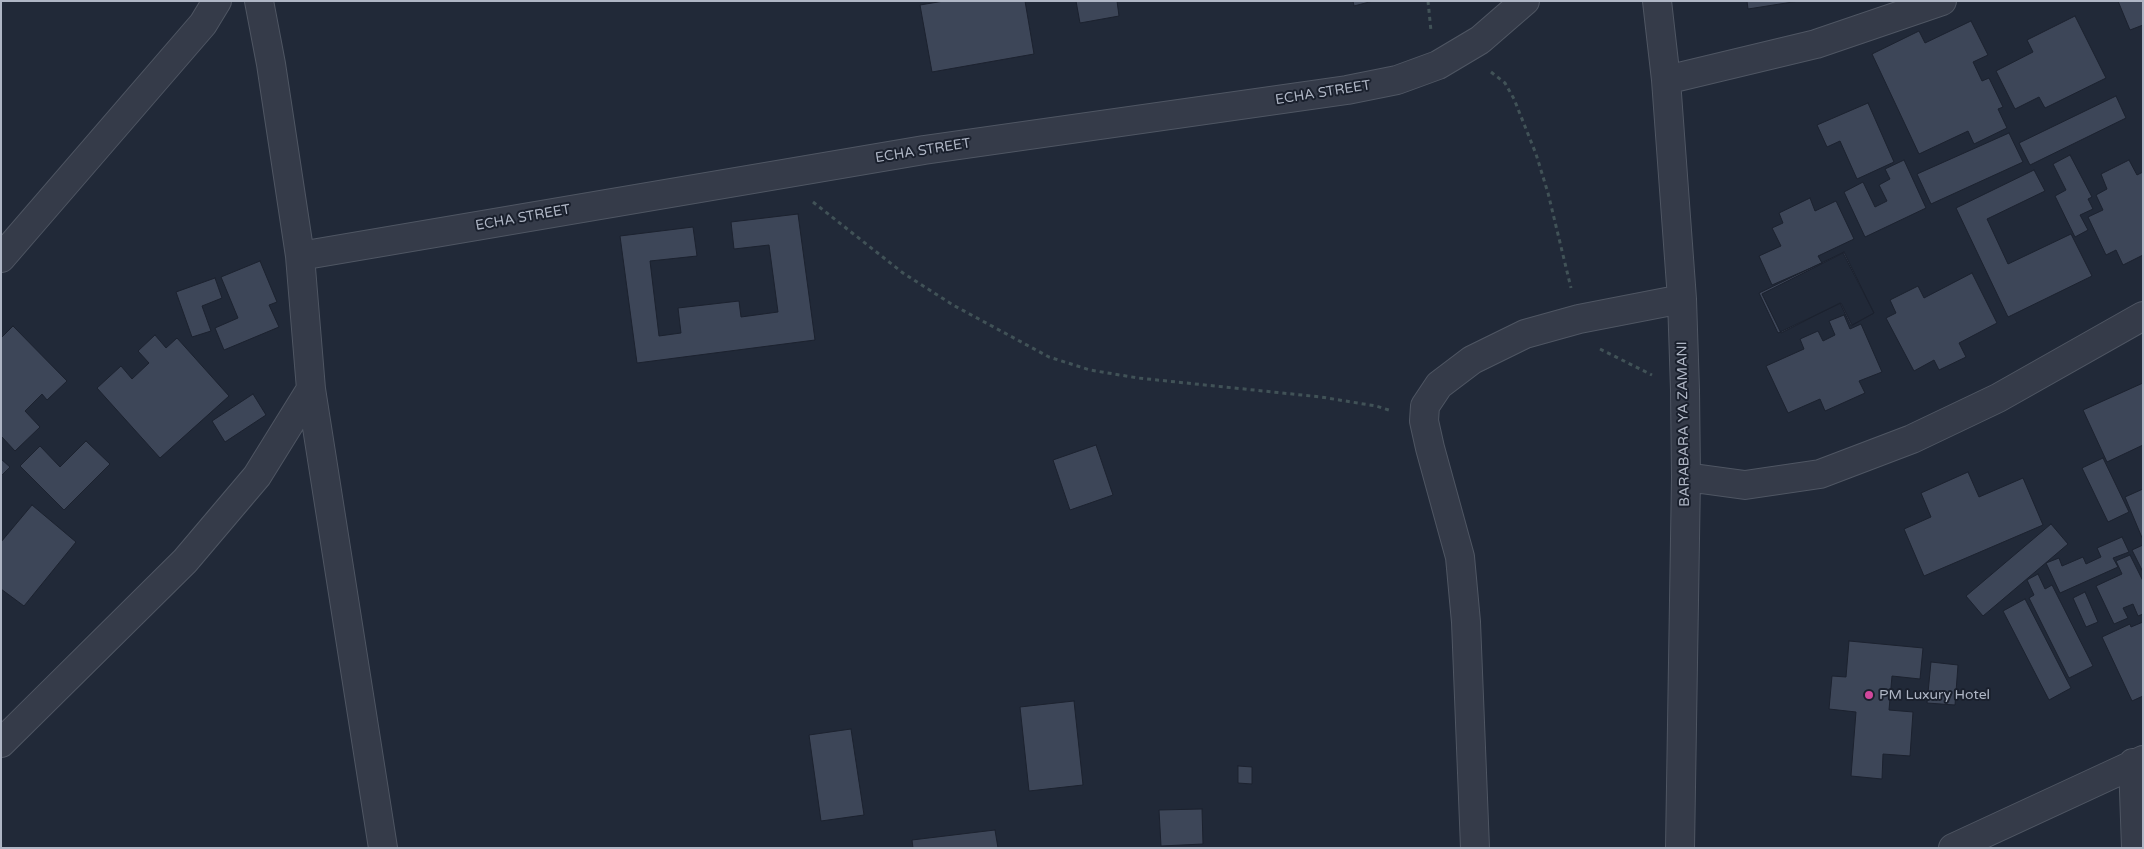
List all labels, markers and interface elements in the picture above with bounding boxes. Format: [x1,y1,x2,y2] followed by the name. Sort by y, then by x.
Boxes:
[1274,77,1372,109] street label: ECHA STREET
[874,135,972,167] street label: ECHA STREET
[474,201,572,235] street label: ECHA STREET
[1674,341,1694,507] street label: BARABARA YA ZAMANI
[1879,687,1990,703] place label: PM Luxury Hotel
[1863,689,1875,701] marker: PM Luxury Hotel

